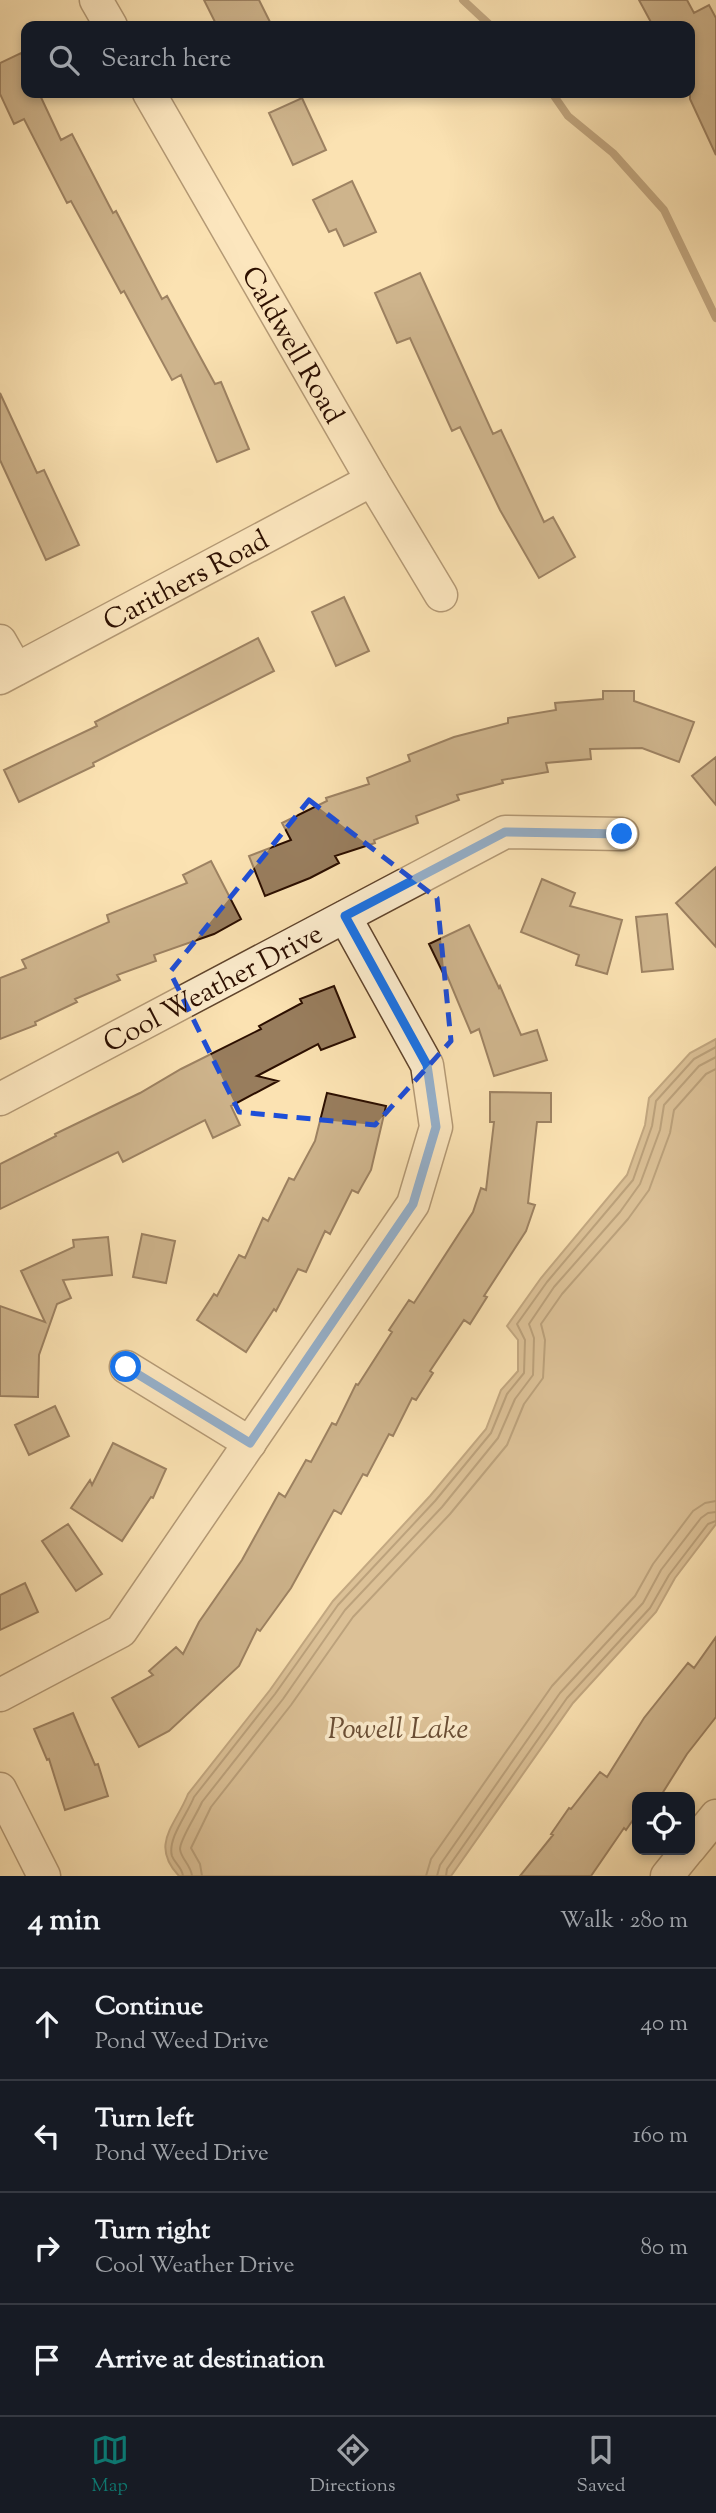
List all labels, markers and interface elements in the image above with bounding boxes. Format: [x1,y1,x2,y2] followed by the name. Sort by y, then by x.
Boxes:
[21,21,695,98] search box
[45,41,83,79] icon: search
[101,41,231,78] text: Search here
[230,260,353,432] street label: Caldwell Road
[97,521,277,642] street label: Carithers Road
[606,818,637,849] route end
[97,915,330,1064] street label: Cool Weather Drive
[110,1351,141,1382] route start
[328,1709,468,1752] water label: Powell Lake
[632,1792,695,1855] map controls
[632,1792,695,1855] button: locate
[28,1900,101,1943] text: 4 min
[560,1905,688,1938] text: Walk · 280 m
[95,1989,203,2026] text: Continue
[28,2005,66,2043] icon: ahead
[641,2008,688,2041] text: 40 m
[95,2026,269,2059] text: Pond Weed Drive
[95,2101,194,2138] text: Turn left
[28,2117,66,2155] icon: left
[633,2120,688,2153] text: 160 m
[95,2138,269,2171] text: Pond Weed Drive
[95,2213,210,2250] text: Turn right
[28,2229,66,2267] icon: right
[640,2232,688,2265] text: 80 m
[95,2250,294,2283] text: Cool Weather Drive
[28,2341,66,2379] icon: arrive
[95,2342,325,2379] text: Arrive at destination
[91,2431,129,2500] tab: Map
[310,2431,395,2500] tab: Directions
[577,2431,625,2500] tab: Saved

